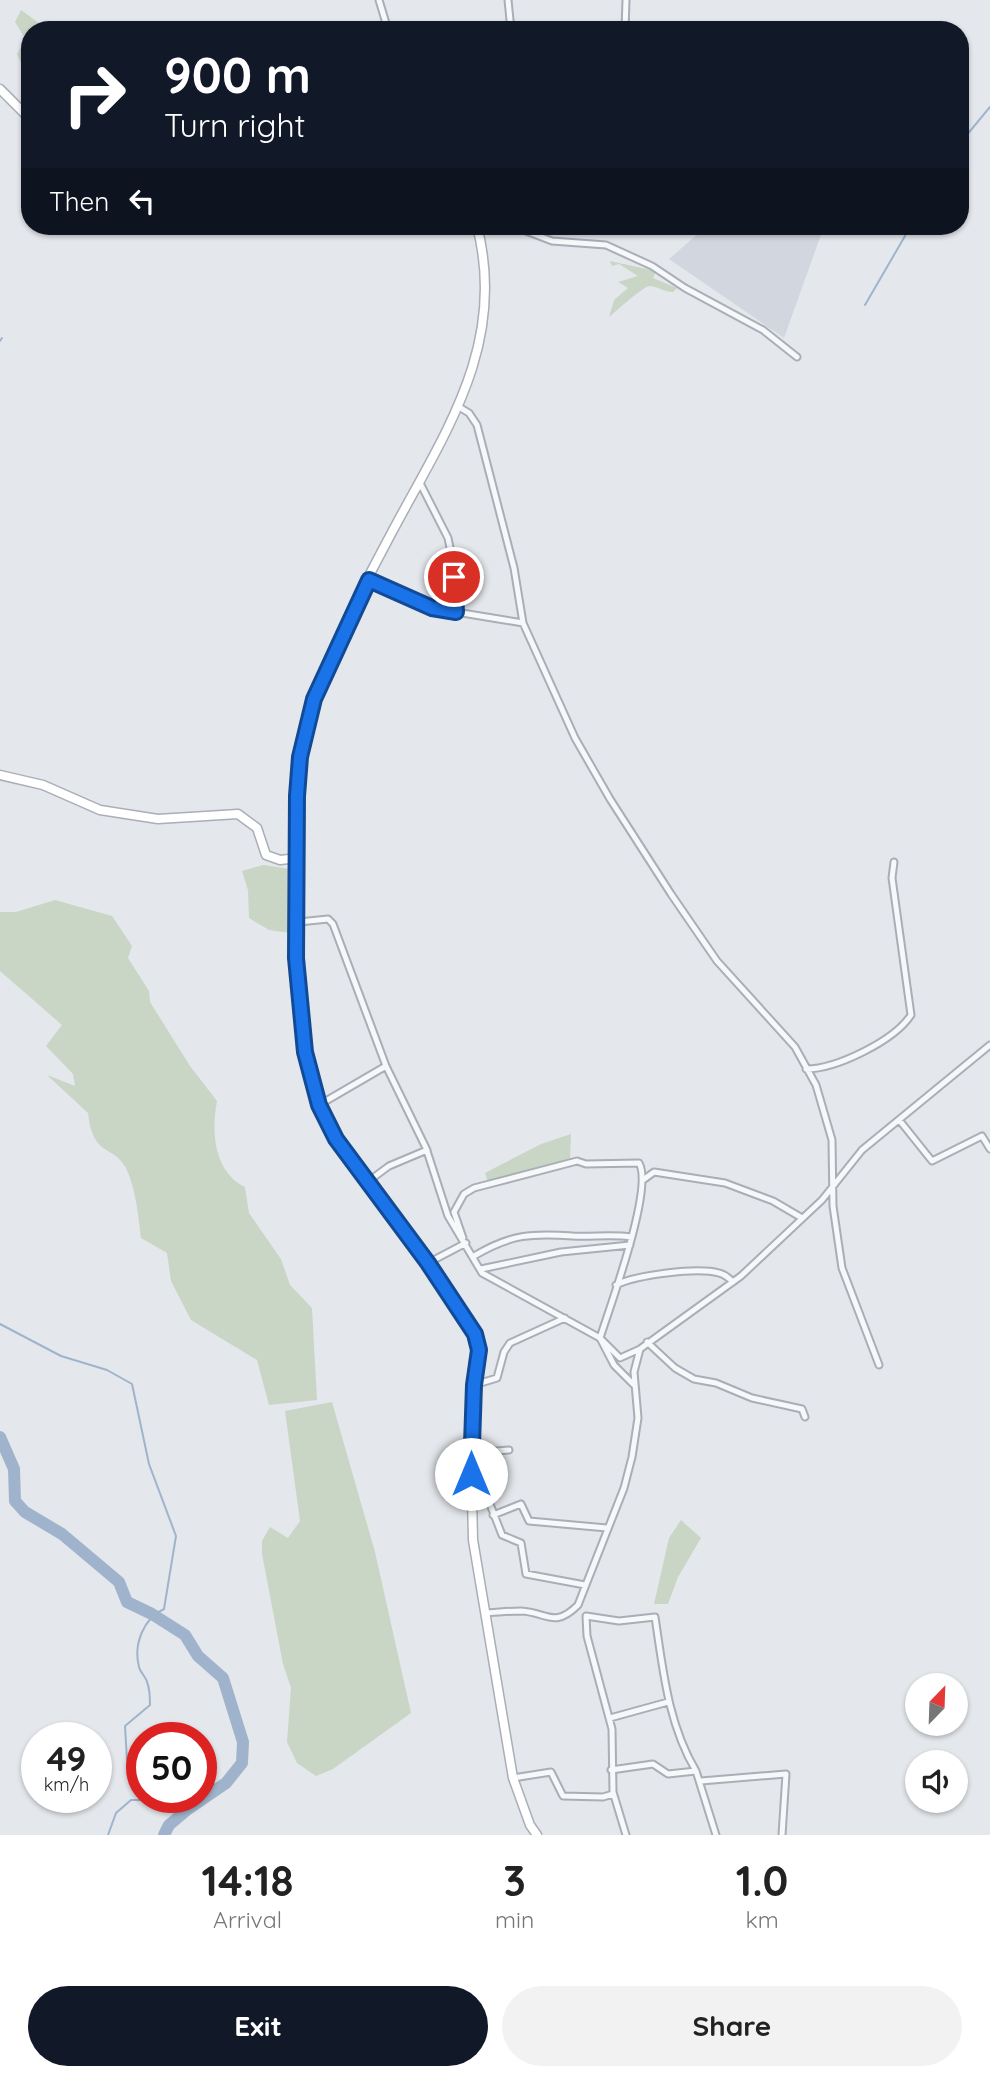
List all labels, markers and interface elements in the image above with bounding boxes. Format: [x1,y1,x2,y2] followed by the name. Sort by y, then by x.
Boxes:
[164,44,311,105] text: 900 m
[49,49,140,140] icon: right
[164,105,305,145] text: Turn right
[123,182,161,220] icon: left
[49,185,109,218] text: Then
[424,547,484,607] pin
[435,558,473,596] icon: arrive
[434,1437,508,1511] position arrow
[905,1673,968,1736] north arrow
[905,1673,968,1813] map controls
[126,1722,217,1813] speed limit sign: 50
[47,1736,86,1780] text: 49
[905,1750,968,1813] button: sound
[44,1773,89,1796] text: km/h
[202,1854,293,1907] text: 14:18
[503,1854,526,1907] text: 3
[736,1854,788,1907] text: 1.0
[213,1905,282,1934] text: Arrival
[495,1905,534,1934] text: min
[745,1905,779,1934] text: km
[28,1986,488,2066] button: Exit
[502,1986,962,2066] button: Share

